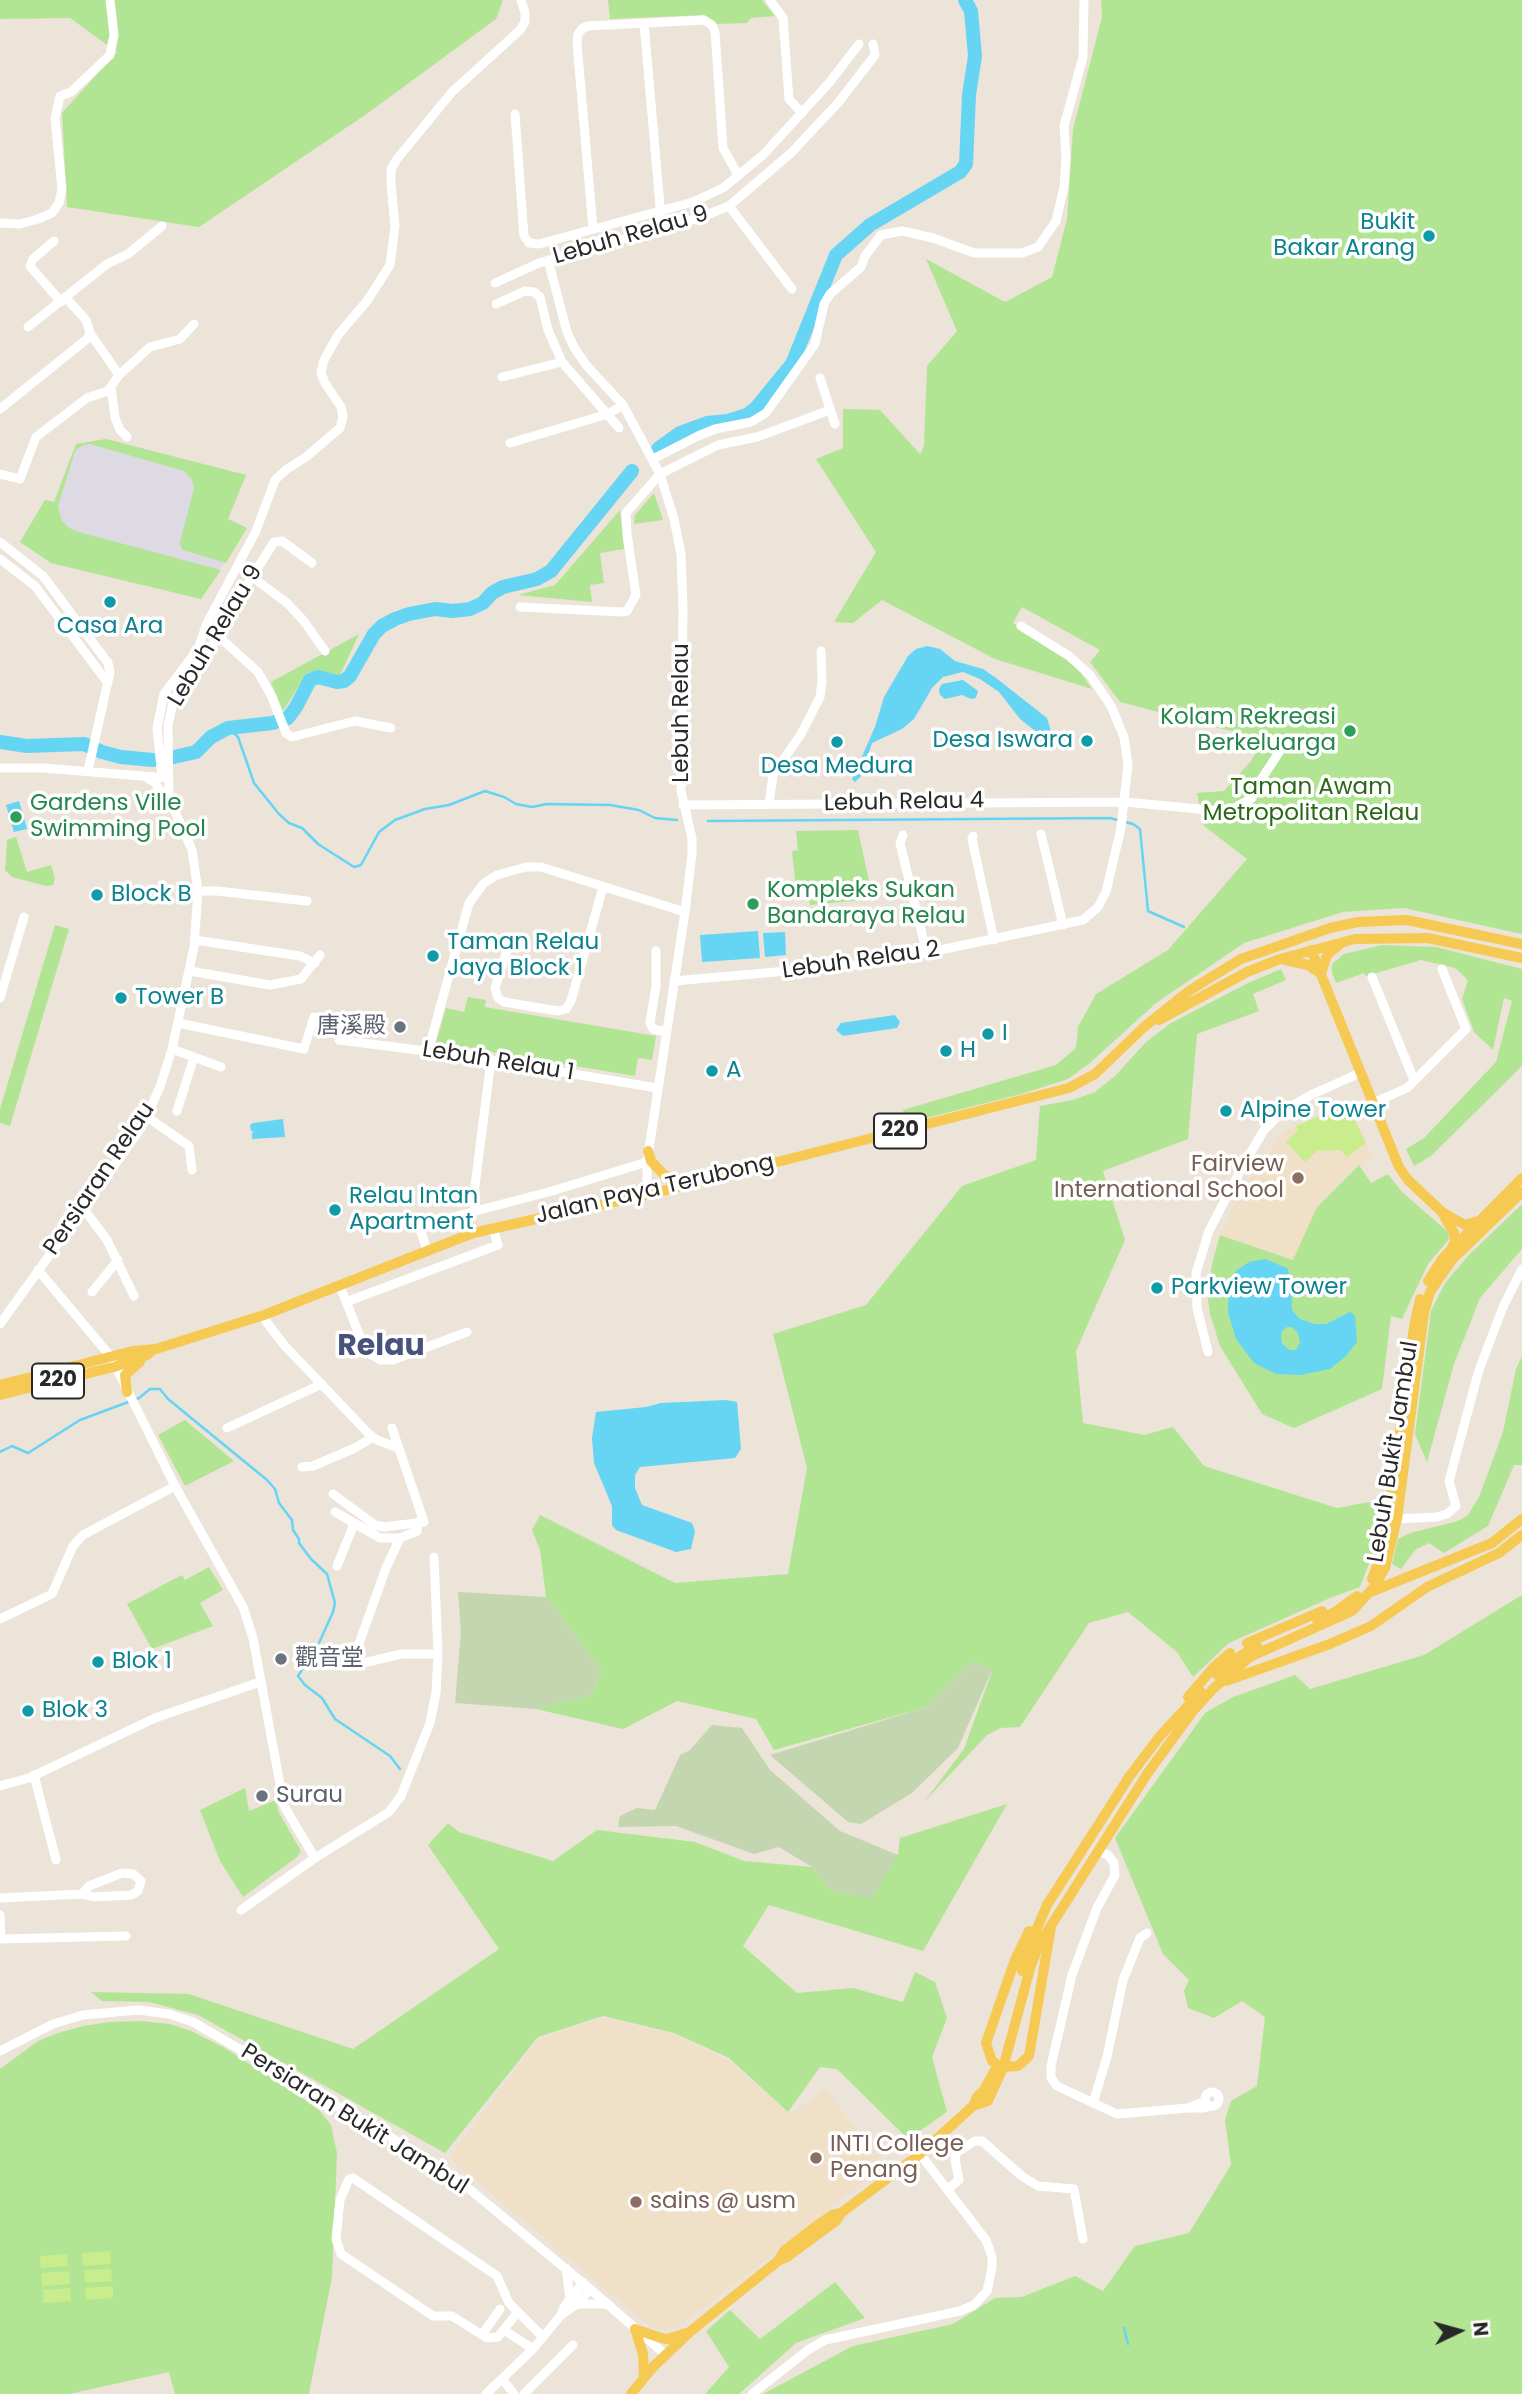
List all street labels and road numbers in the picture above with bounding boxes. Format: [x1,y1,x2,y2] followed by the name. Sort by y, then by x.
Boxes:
[550,201,712,271] street label: Lebuh Relau 9
[163,560,269,712] street label: Lebuh Relau 9
[668,643,696,783] street label: Lebuh Relau
[824,788,984,818] street label: Lebuh Relau 4
[780,936,942,986] street label: Lebuh Relau 2
[420,1036,576,1088] street label: Lebuh Relau 1
[39,1097,161,1261] street label: Persiaran Relau
[874,1114,926,1148] road number: 220
[533,1149,777,1231] street label: Jalan Paya Terubong
[1363,1339,1425,1565] street label: Lebuh Bukit Jambul
[32,1364,84,1398] road number: 220
[235,2039,473,2201] street label: Persiaran Bukit Jambul

